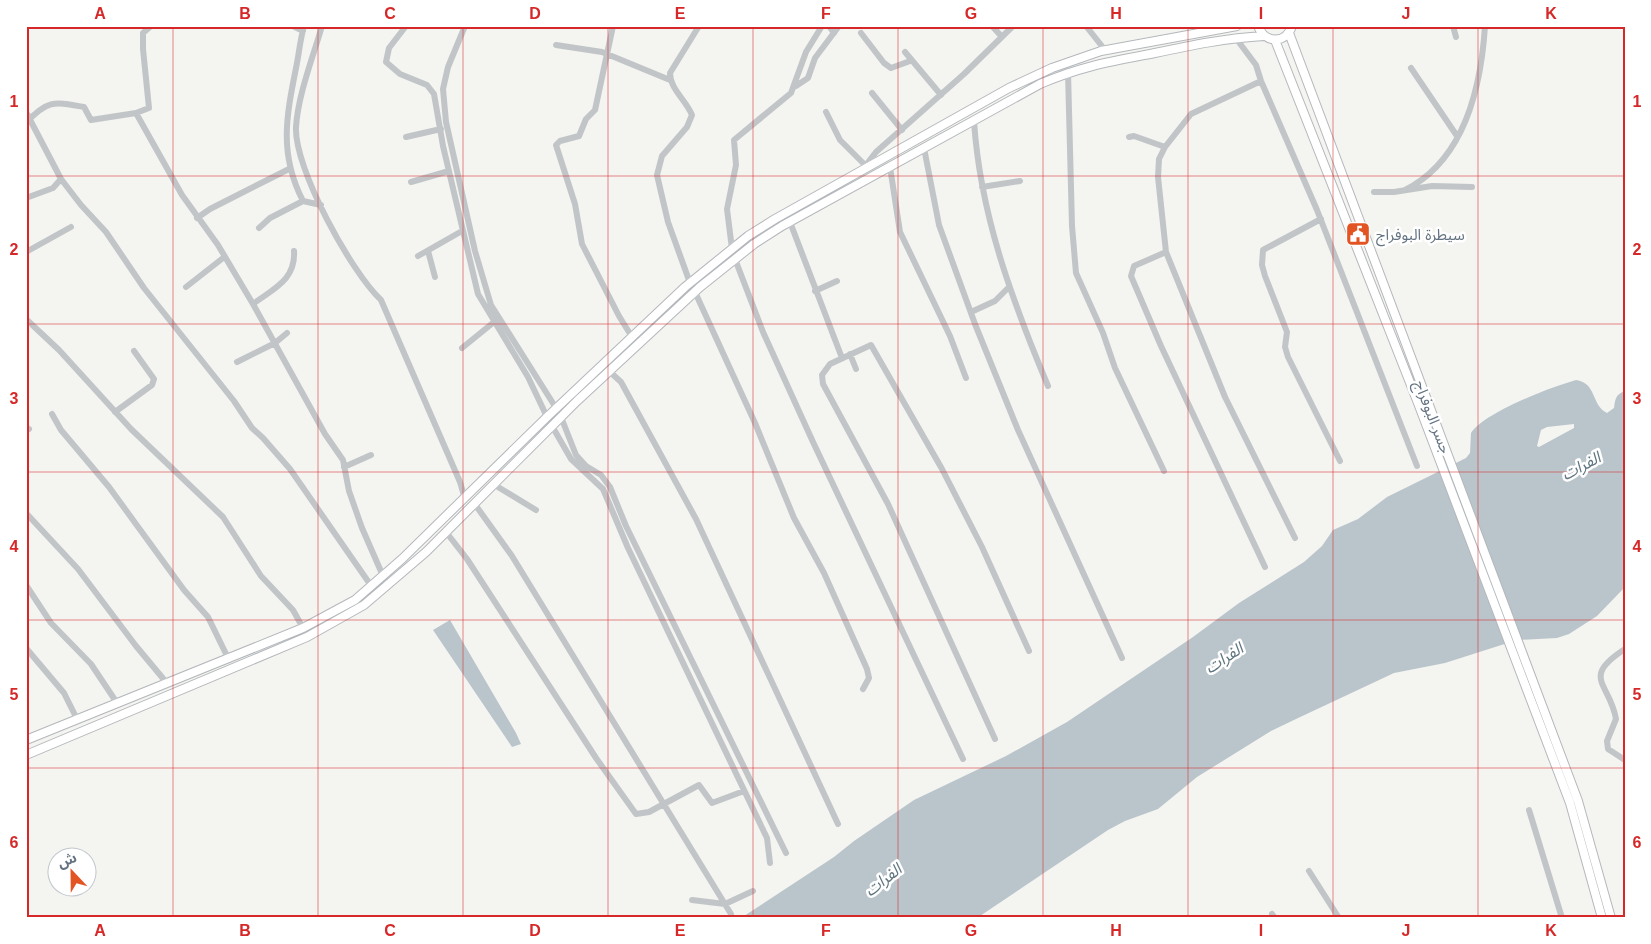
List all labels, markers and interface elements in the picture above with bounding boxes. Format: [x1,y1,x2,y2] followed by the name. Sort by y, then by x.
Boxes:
[94,5,106,22] text: A
[239,5,251,22] text: B
[384,5,396,22] text: C
[529,5,541,22] text: D
[675,5,686,22] text: E
[821,5,831,22] text: F
[965,5,977,22] text: G
[1110,5,1122,22] text: H
[1259,5,1263,22] text: I
[1402,5,1410,22] text: J
[1545,5,1557,22] text: K
[10,93,19,110] text: 1
[1633,93,1642,110] text: 1
[1345,221,1371,247] public building icon: سيطرة البوفراج
[1376,226,1465,247] place label: سيطرة البوفراج
[10,241,19,258] text: 2
[1633,241,1642,258] text: 2
[1408,378,1455,457] street label: جسر البوفراج
[10,390,19,407] text: 3
[1633,390,1642,407] text: 3
[1559,448,1606,484] water label: الفرات
[10,538,19,555] text: 4
[1633,538,1642,555] text: 4
[1202,638,1248,677] water label: الفرات
[10,686,19,703] text: 5
[1633,686,1642,703] text: 5
[10,834,19,851] text: 6
[1633,834,1642,851] text: 6
[48,846,98,896] north arrow
[55,849,79,871] text: ش
[861,859,907,900] water label: الفرات
[94,922,106,939] text: A
[239,922,251,939] text: B
[384,922,396,939] text: C
[529,922,541,939] text: D
[675,922,686,939] text: E
[821,922,831,939] text: F
[965,922,977,939] text: G
[1110,922,1122,939] text: H
[1259,922,1263,939] text: I
[1402,922,1410,939] text: J
[1545,922,1557,939] text: K

